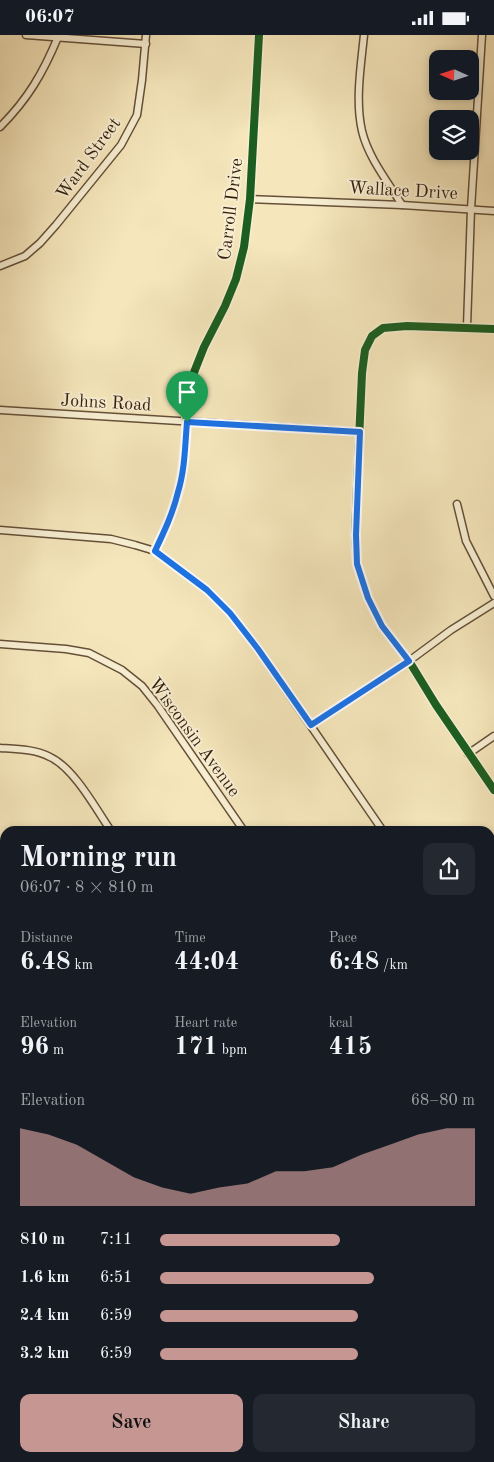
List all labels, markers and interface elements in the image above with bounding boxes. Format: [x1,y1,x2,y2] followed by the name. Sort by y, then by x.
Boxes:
[25,8,74,27] text: 06:07
[429,50,479,100] north arrow
[429,50,479,160] map controls
[429,110,479,160] button: layers
[53,114,124,203] street label: Ward Street
[216,157,246,261] street label: Carroll Drive
[348,179,458,203] street label: Wallace Drive
[166,371,208,422] pin
[173,378,201,406] icon: arrive
[60,392,152,414] street label: Johns Road
[145,675,243,800] street label: Wisconsin Avenue
[423,843,475,895] button: share
[20,845,177,873] text: Morning run
[20,880,153,896] text: 06:07 · 8 × 810 m
[20,931,73,945] text: Distance
[174,931,206,945] text: Time
[329,931,357,945] text: Pace
[20,950,71,975] text: 6.48
[174,950,239,975] text: 44:04
[329,950,379,975] text: 6:48
[71,958,93,972] text: km
[379,958,408,972] text: /km
[20,1016,77,1030] text: Elevation
[174,1016,237,1030] text: Heart rate
[329,1016,353,1030] text: kcal
[20,1035,49,1060] text: 96
[174,1035,218,1060] text: 171
[329,1035,372,1060] text: 415
[49,1043,64,1057] text: m
[218,1043,247,1057] text: bpm
[20,1093,85,1109] text: Elevation
[411,1093,475,1109] text: 68–80 m
[20,1232,65,1248] text: 810 m
[100,1232,132,1248] text: 7:11
[20,1270,69,1286] text: 1.6 km
[100,1270,132,1286] text: 6:51
[20,1308,69,1324] text: 2.4 km
[100,1308,132,1324] text: 6:59
[20,1346,69,1362] text: 3.2 km
[100,1346,132,1362] text: 6:59
[20,1394,243,1452] button: Save
[253,1394,475,1452] button: Share

